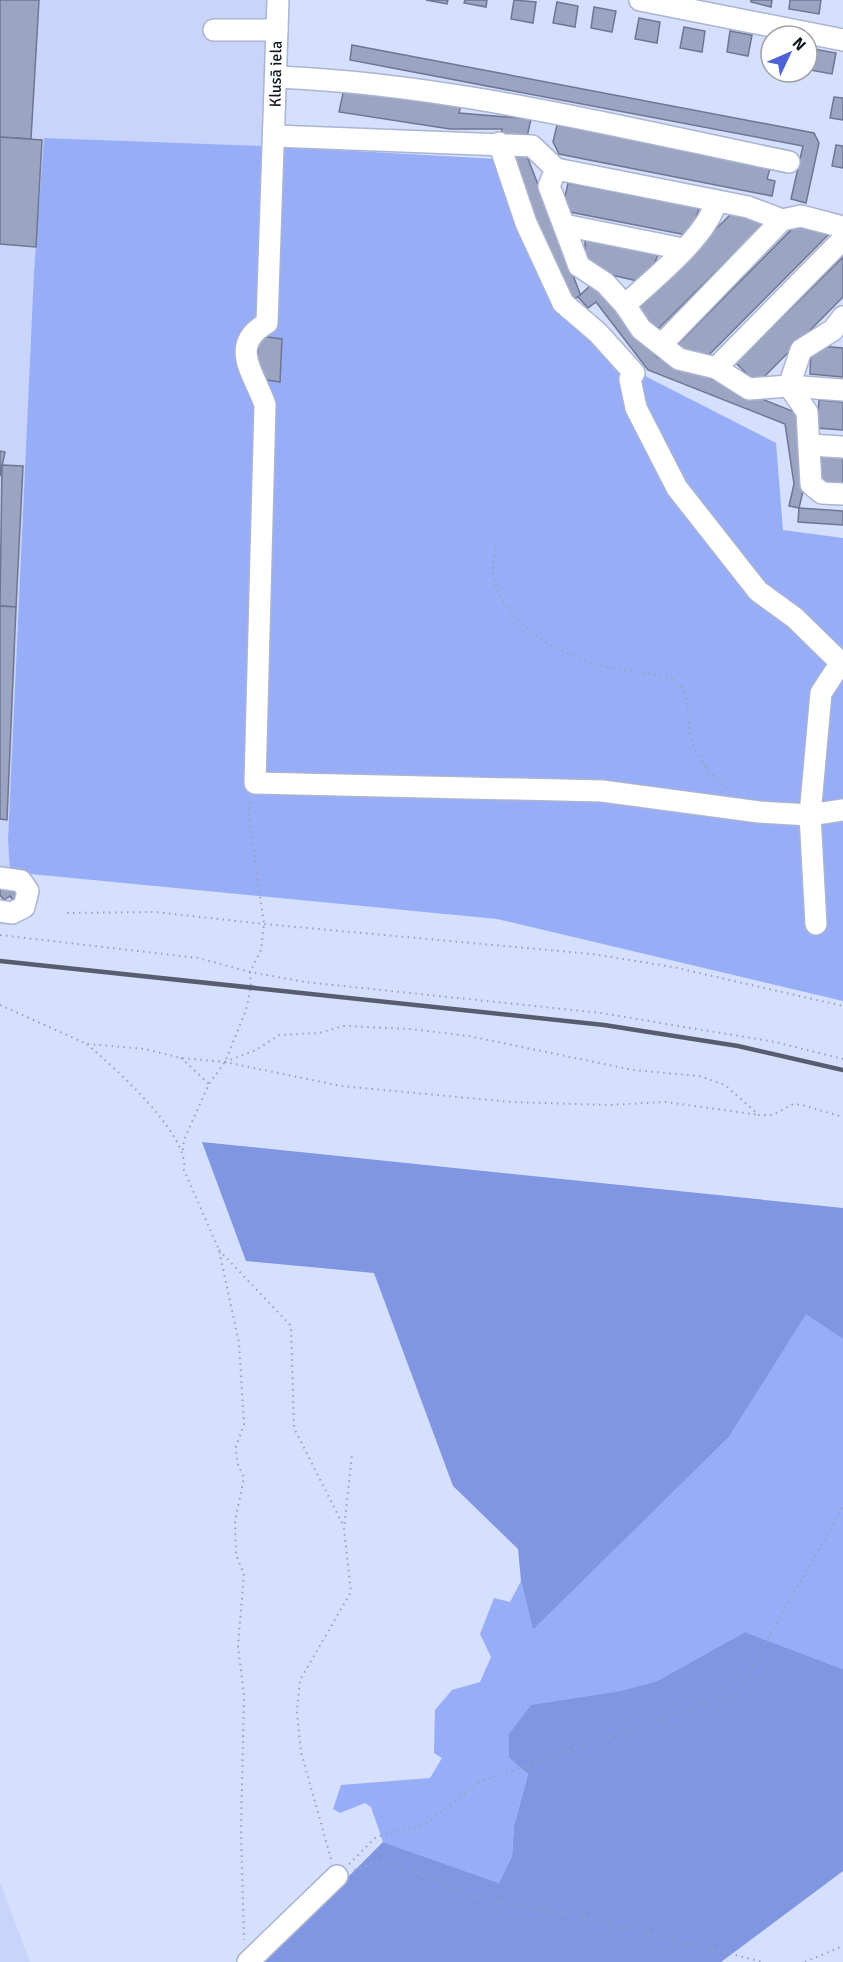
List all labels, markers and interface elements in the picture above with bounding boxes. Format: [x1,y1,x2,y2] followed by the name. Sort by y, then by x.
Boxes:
[759,24,819,84] north arrow
[788,33,810,55] text: N
[265,41,287,107] street label: Klusā iela

